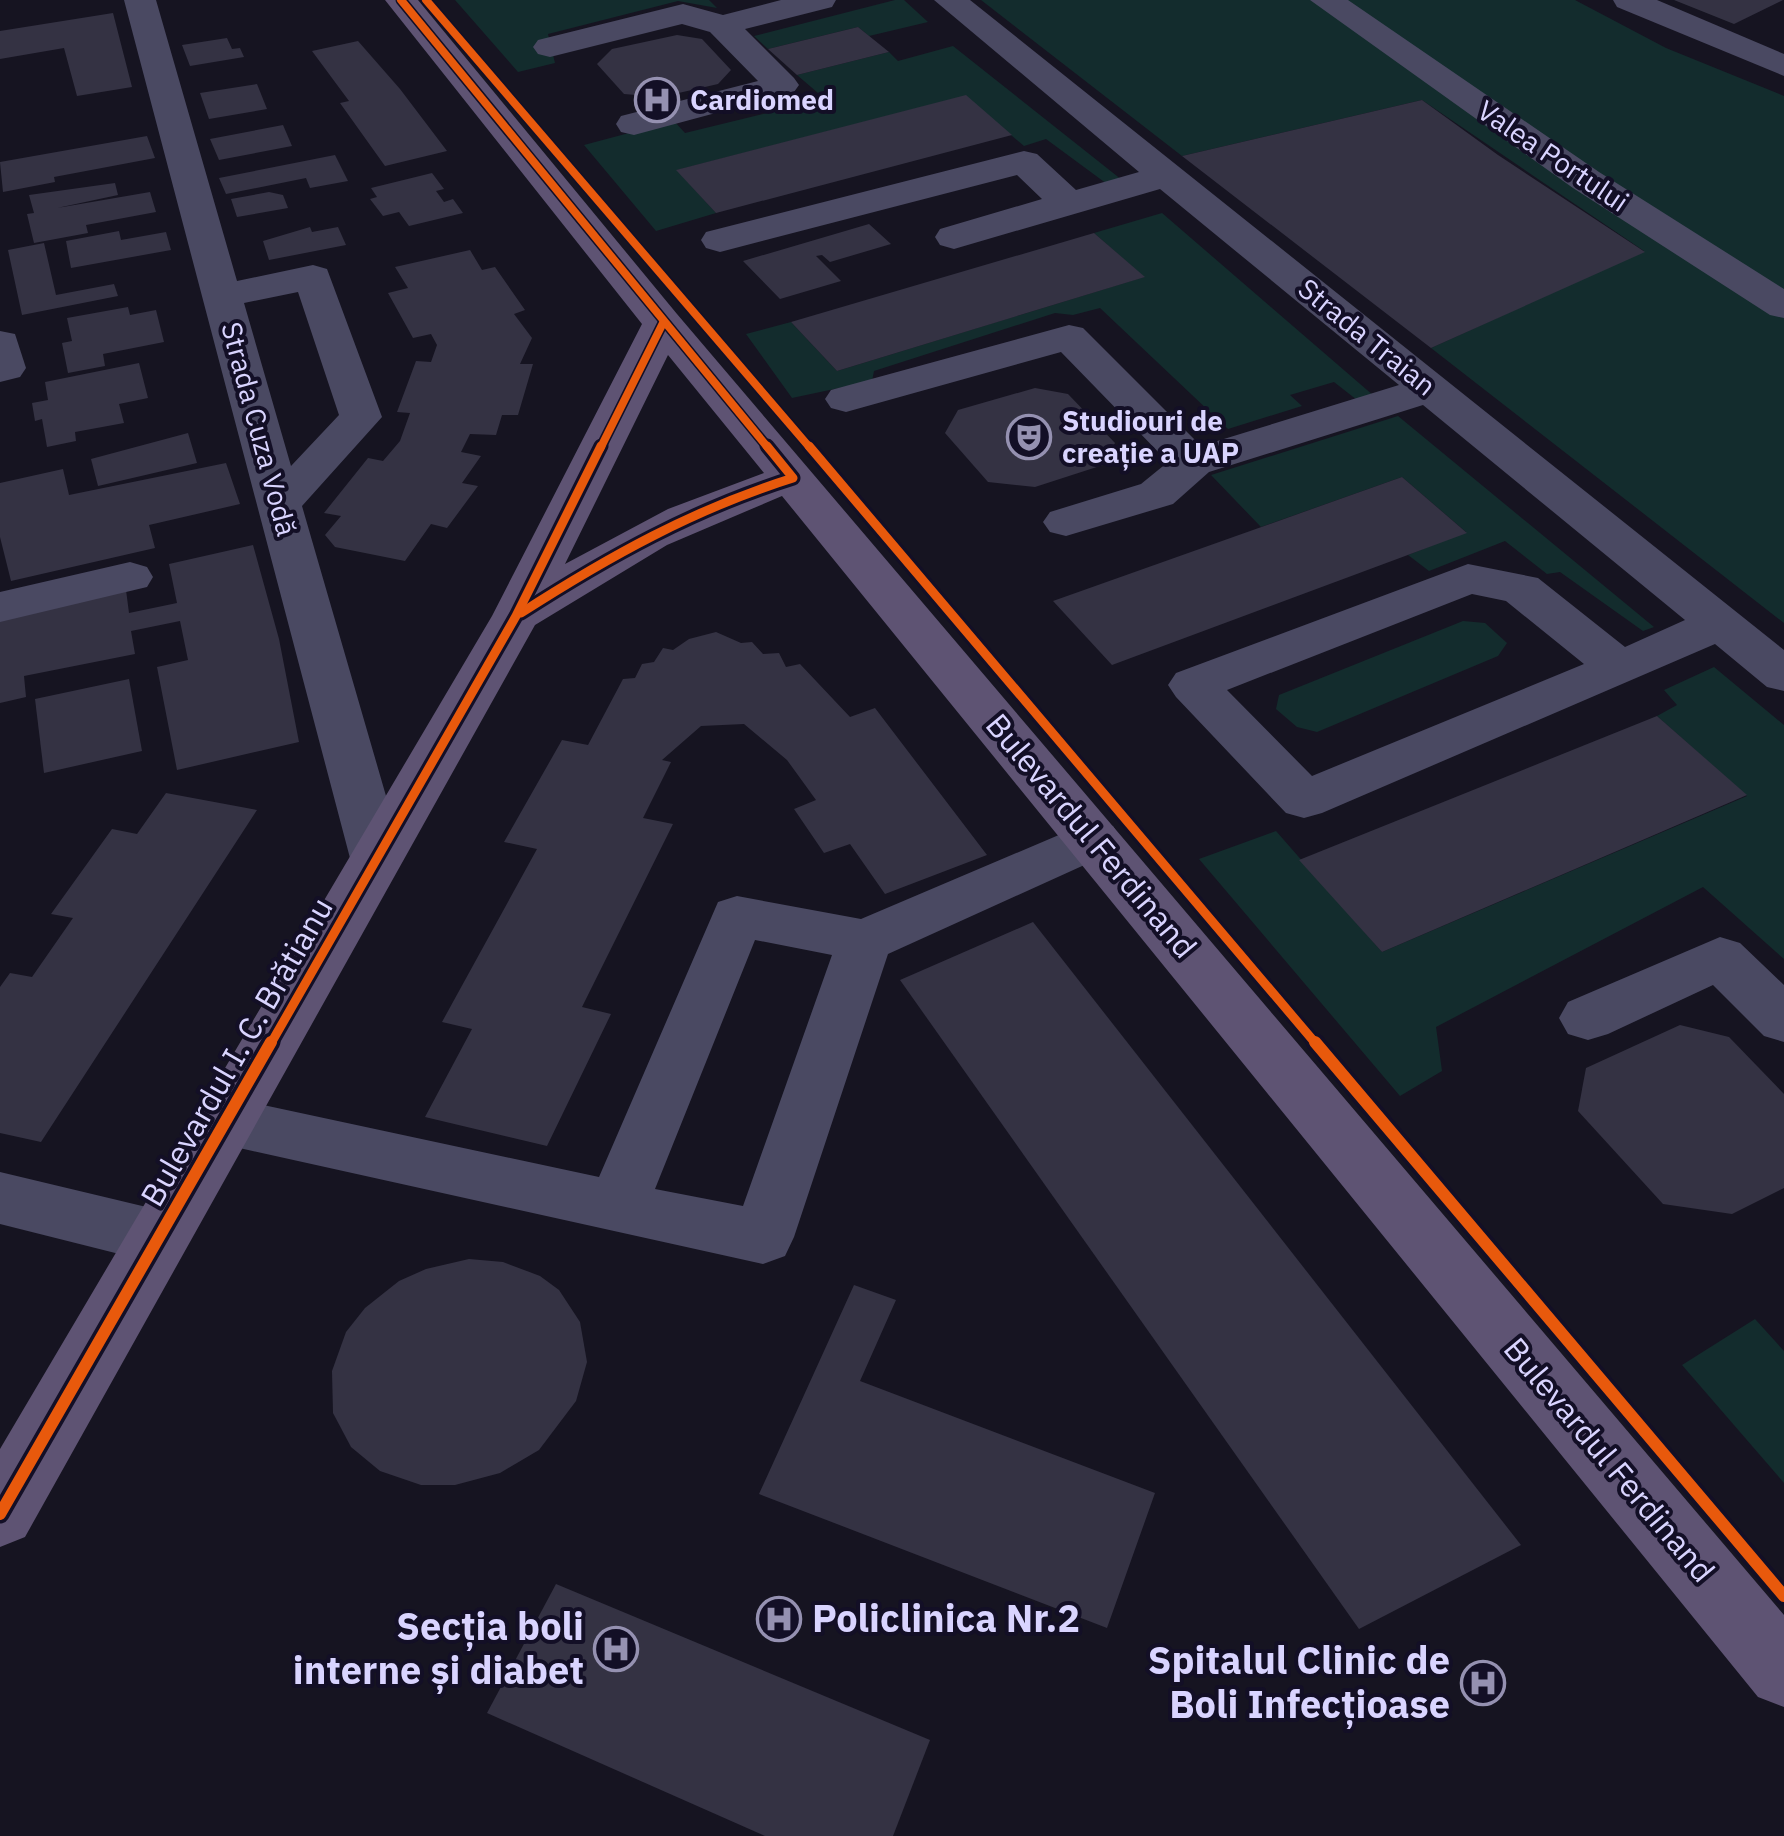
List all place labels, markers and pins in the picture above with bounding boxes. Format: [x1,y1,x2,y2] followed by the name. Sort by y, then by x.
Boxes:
[634,77,680,123] hospital icon: Cardiomed
[690,81,834,118] place label: Cardiomed
[1062,402,1239,471] place label: Studiouri de creație a UAP
[1006,414,1052,460] theatre icon: Studiouri de creație a UAP
[812,1593,1080,1642] place label: Policlinica Nr.2
[756,1596,802,1642] hospital icon: Policlinica Nr.2
[293,1601,584,1695] place label: Secția boli interne și diabet
[593,1626,639,1672] hospital icon: Secția boli interne și diabet
[1148,1635,1450,1729] place label: Spitalul Clinic de Boli Infecțioase
[1460,1660,1506,1706] hospital icon: Spitalul Clinic de Boli Infecțioase

